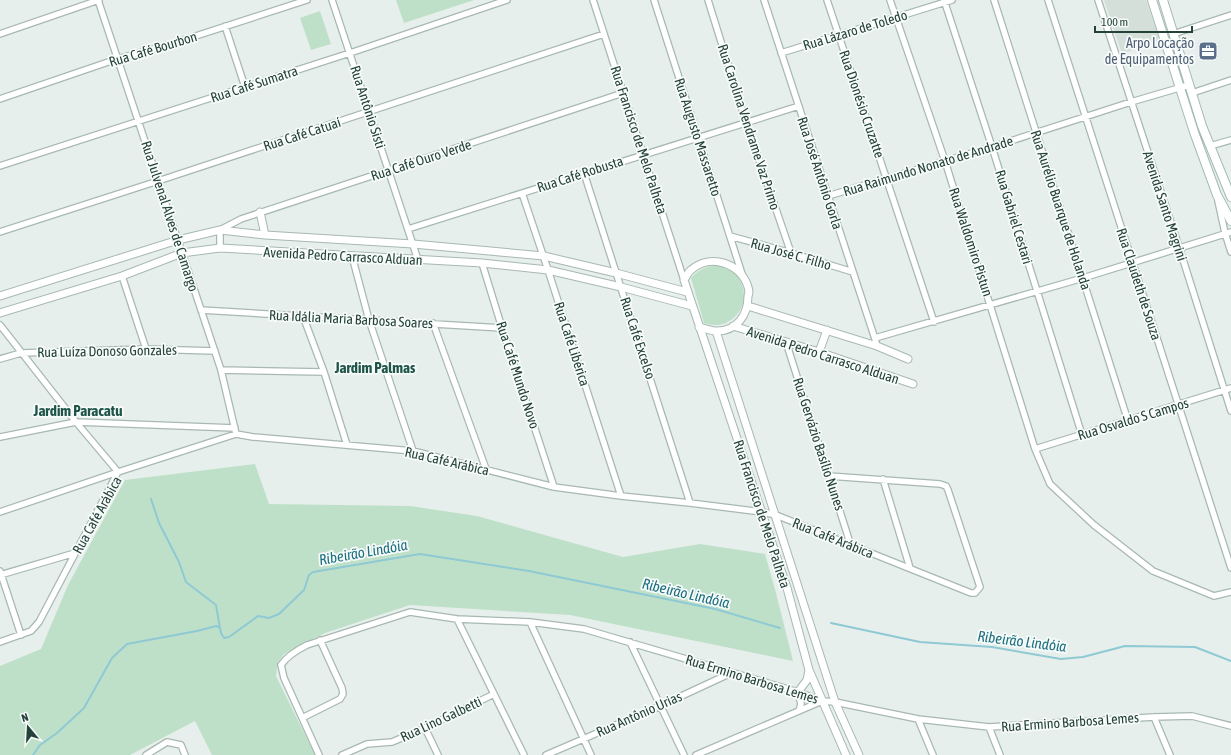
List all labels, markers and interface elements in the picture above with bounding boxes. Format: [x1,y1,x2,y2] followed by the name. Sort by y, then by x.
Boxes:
[801,7,909,53] street label: Rua Lázaro de Toledo
[1095,8,1192,34] scale bar
[1101,15,1128,29] text: 100 m
[107,28,199,70] street label: Rua Café Bourbon
[1105,35,1194,67] place label: Arpo Locação de Equipamentos
[1197,40,1219,62] office icon: Arpo Locação de Equipamentos
[715,42,783,212] street label: Rua Carolina Vendrame Vaz Primo
[836,48,888,160] street label: Rua Dionésio Cruzatte
[208,62,300,106] street label: Rua Café Sumatra
[347,64,389,150] street label: Rua Antônio Sisti
[607,64,671,216] street label: Rua Francisco de Melo Palheta
[671,76,725,198] street label: Rua Augusto Massaretto
[261,114,343,154] street label: Rua Café Catuaí
[794,115,846,231] street label: Rua José Antônio Gorla
[1028,128,1094,292] street label: Rua Aurélio Buarque de Holanda
[841,133,1015,199] street label: Rua Raimundo Nonato de Andrade
[369,136,473,184] street label: Rua Café Ouro Verde
[138,139,202,293] street label: Rua Julvenal Alves de Camargo
[1140,149,1190,263] street label: Avenida Santo Magrini
[535,153,625,195] street label: Rua Café Robusta
[992,168,1036,266] street label: Rua Gabriel Cestari
[946,186,996,298] street label: Rua Waldomiro Pistun
[1113,226,1165,342] street label: Rua Claudeth de Souza
[749,235,833,273] street label: Rua José C. Filho
[263,244,423,268] street label: Avenida Pedro Carrasco Alduan
[617,295,659,381] street label: Rua Café Excelso
[551,300,593,388] street label: Rua Café Libérica
[269,307,433,331] street label: Rua Idália Maria Barbosa Soares
[493,319,543,431] street label: Rua Café Mundo Novo
[745,323,901,387] street label: Avenida Pedro Carrasco Alduan
[37,342,177,360] street label: Rua Luíza Donoso Gonzales
[334,359,416,376] district label: Jardim Palmas
[790,376,848,513] street label: Rua Gervázio Basílio Nunes
[1076,395,1190,443] street label: Rua Osvaldo S Campos
[33,402,122,419] district label: Jardim Paracatu
[730,438,794,590] street label: Rua Francisco de Melo Palheta
[403,444,491,478] street label: Rua Café Arábica
[69,474,125,556] street label: Rua Café Arábica
[790,514,876,562] street label: Rua Café Arábica
[317,536,409,568] water label: Ribeirão Lindóia
[640,575,732,611] water label: Ribeirão Lindóia
[977,627,1067,655] water label: Ribeirão Lindóia
[684,651,820,707] street label: Rua Ermino Barbosa Lemes
[594,688,684,740] street label: Rua Antônio Urias
[398,693,484,745] street label: Rua Lino Galbetti
[8,707,48,747] north arrow
[1001,709,1139,735] street label: Rua Ermino Barbosa Lemes
[20,711,30,724] text: N

